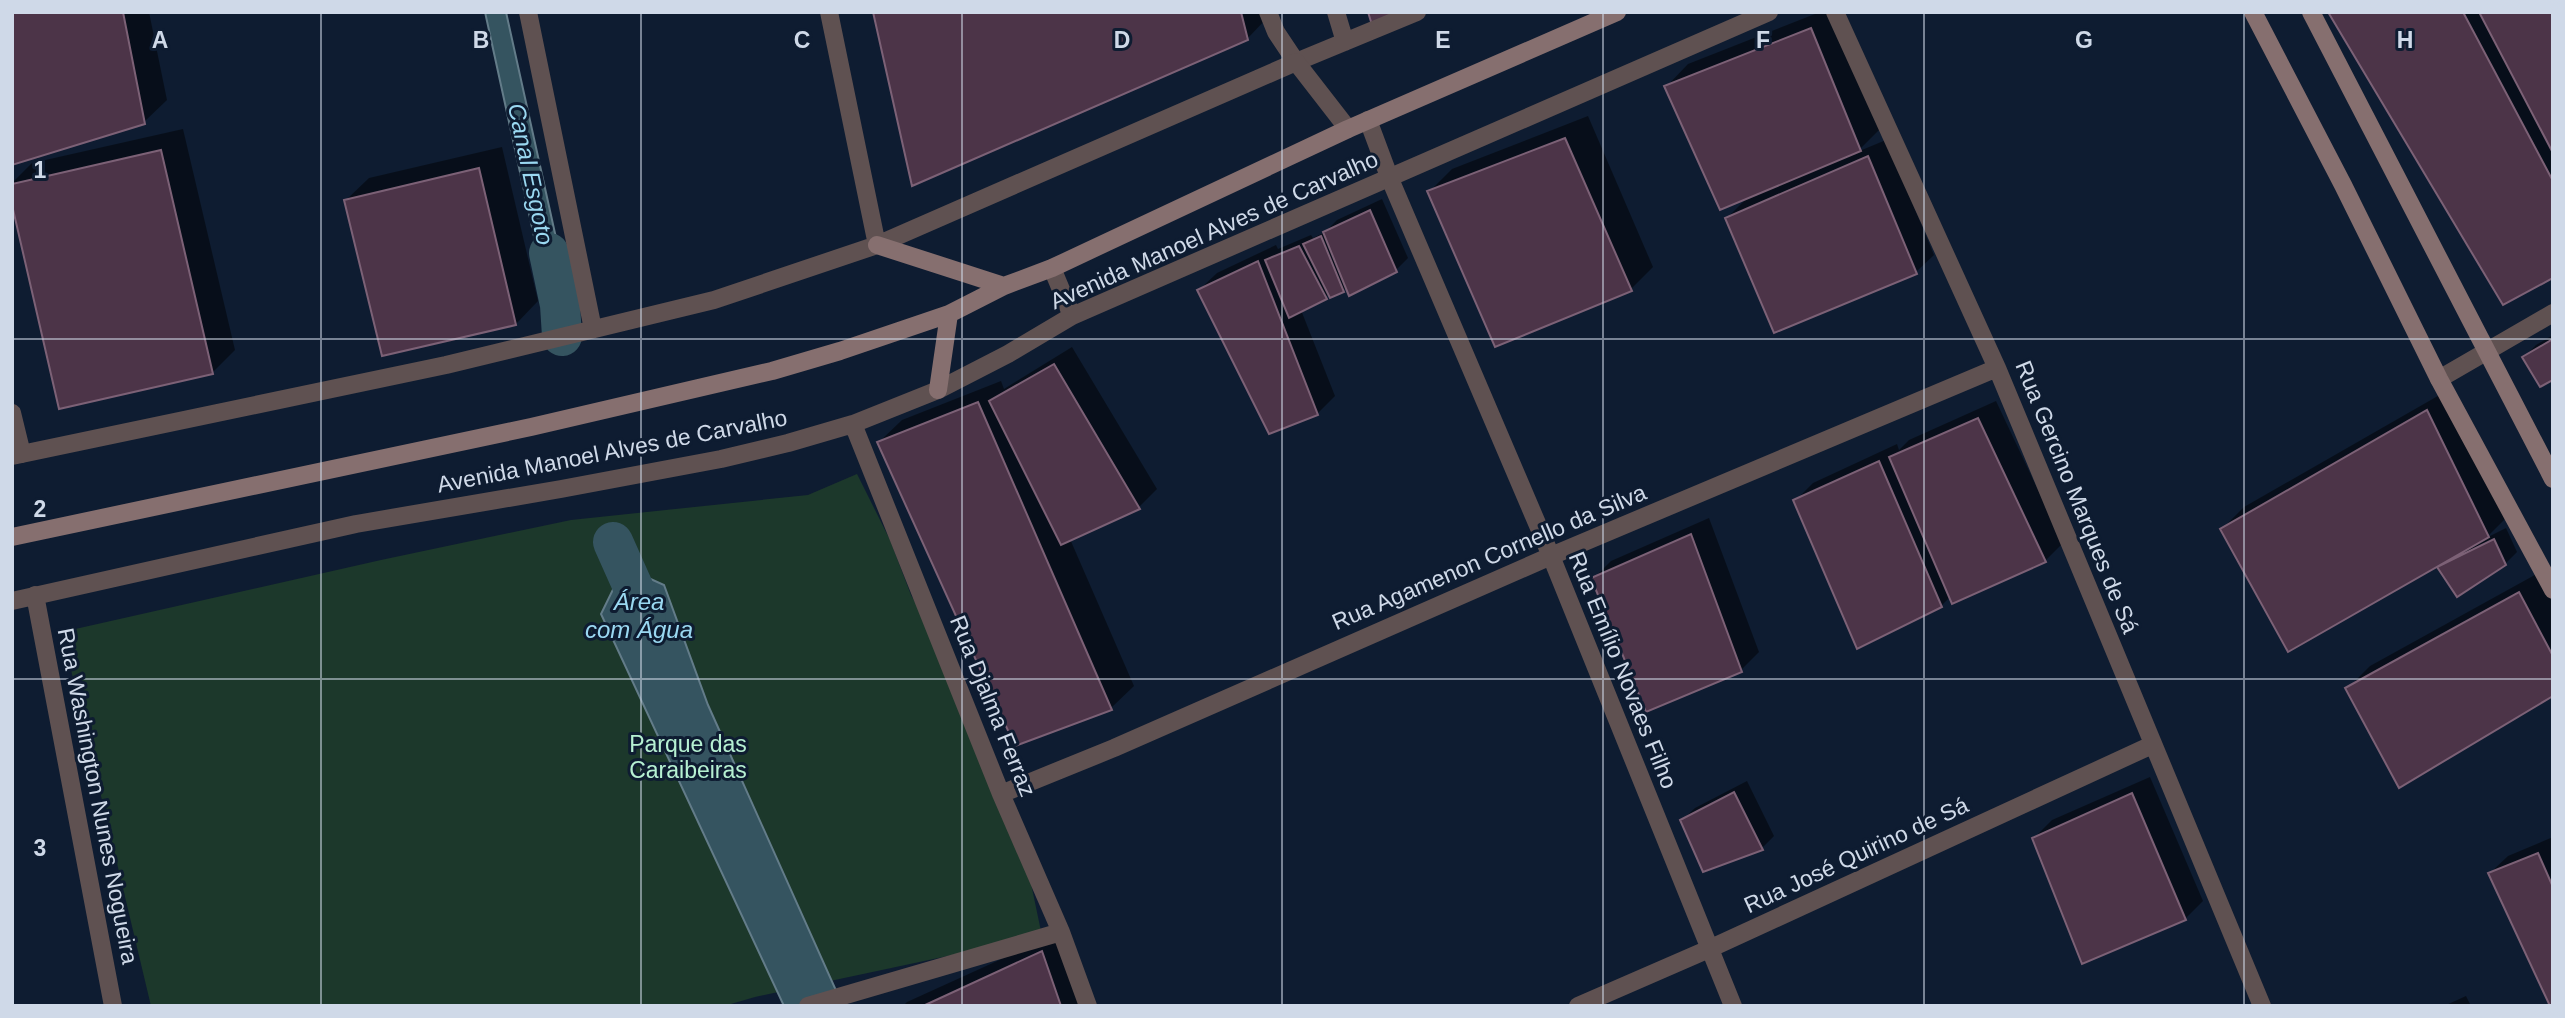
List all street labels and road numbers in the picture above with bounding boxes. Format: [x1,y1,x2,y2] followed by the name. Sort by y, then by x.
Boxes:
[1046,146,1382,314] street label: Avenida Manoel Alves de Carvalho
[2010,357,2144,637] street label: Rua Gercino Marques de Sá
[435,404,789,498] street label: Avenida Manoel Alves de Carvalho
[1328,479,1650,635] street label: Rua Agamenon Cornello da Silva
[1564,548,1682,792] street label: Rua Emílio Novaes Filho
[945,612,1041,800] street label: Rua Djalma Ferraz
[53,626,143,966] street label: Rua Washington Nunes Nogueira
[1740,792,1972,918] street label: Rua José Quirino de Sá

